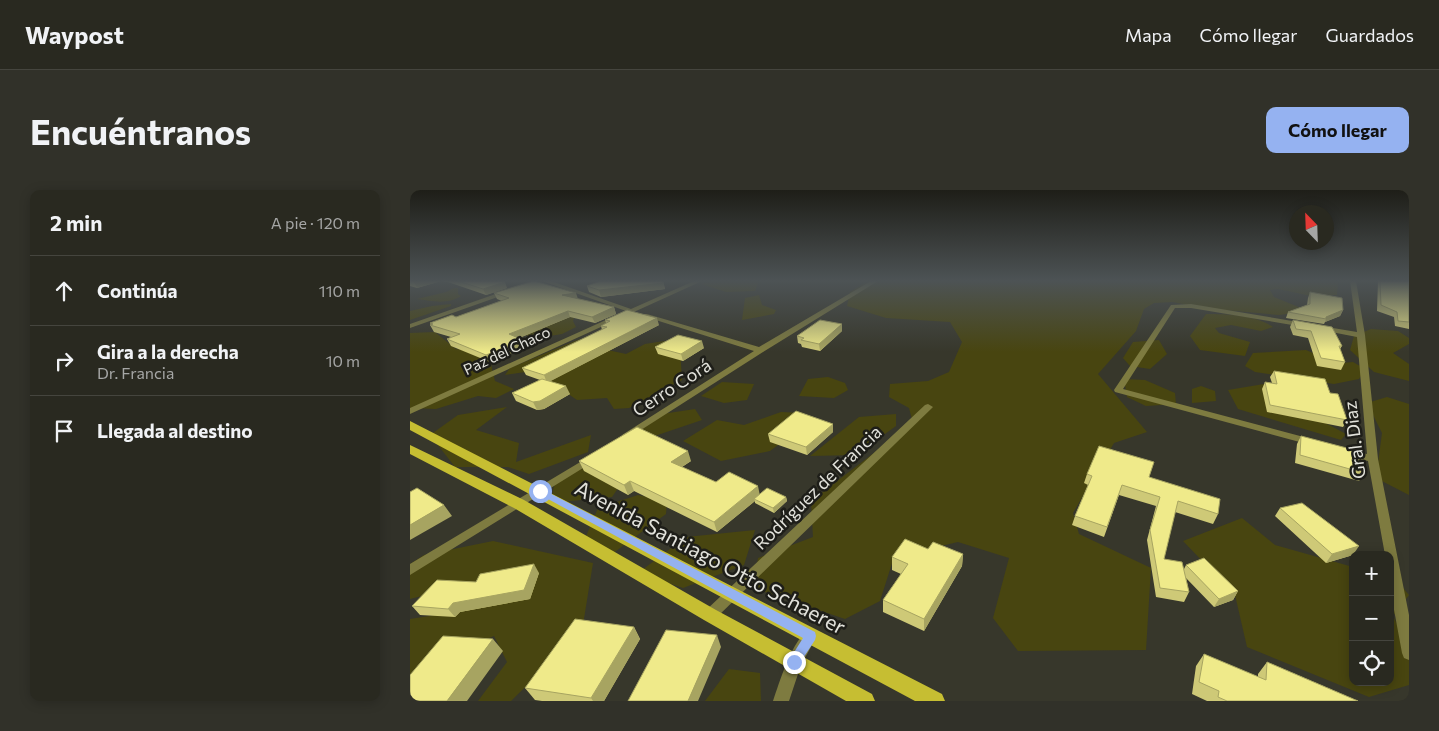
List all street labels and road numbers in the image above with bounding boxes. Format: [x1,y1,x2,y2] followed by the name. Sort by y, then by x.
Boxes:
[460,322,553,378] street label: Paz del Chaco
[628,354,715,421] street label: Cerro Corá
[1338,400,1370,480] street label: Gral. Diaz
[749,421,886,554] street label: Rodríguez de Francia
[571,475,850,639] street label: Avenida Santiago Otto Schaerer

